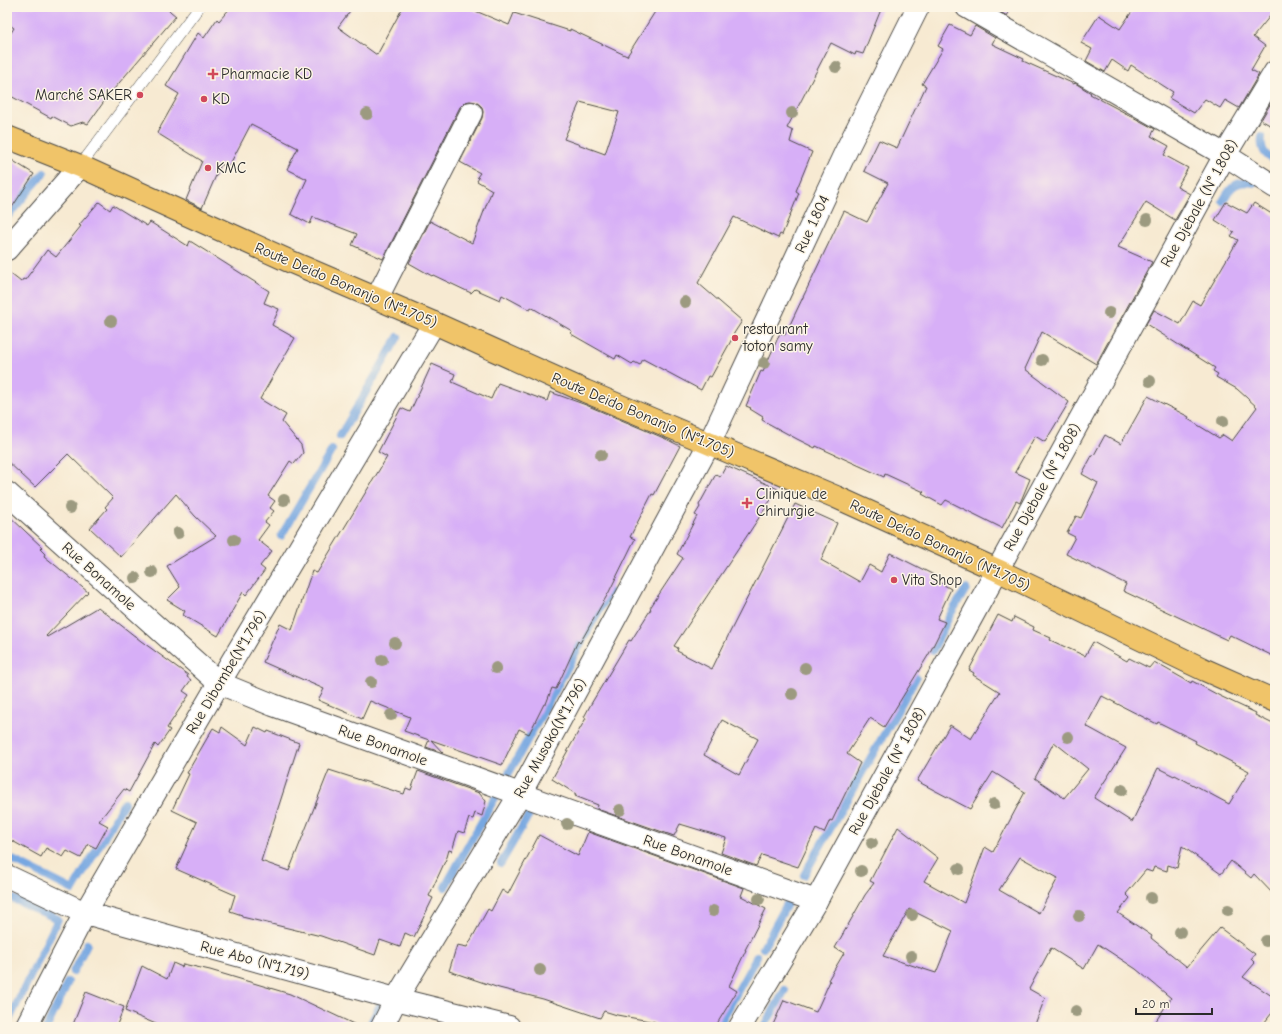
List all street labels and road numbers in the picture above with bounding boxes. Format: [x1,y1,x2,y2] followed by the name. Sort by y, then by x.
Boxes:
[1156,136,1242,270] street label: Rue Djebale (N° 1.808)
[791,192,833,256] street label: Rue 1.804
[252,238,440,332] street label: Route Deido Bonanjo (N°1.705)
[549,368,737,462] street label: Route Deido Bonanjo (N°1.705)
[999,420,1085,554] street label: Rue Djebale (N° 1.808)
[847,495,1033,595] street label: Route Deido Bonanjo (N°1.705)
[58,538,140,614] street label: Rue Bonamole
[182,607,270,737] street label: Rue Dibombe(N°1.796)
[510,675,590,801] street label: Rue Musoko(N°1.796)
[844,704,930,838] street label: Rue Djebale (N° 1.808)
[336,721,430,770] street label: Rue Bonamole
[641,831,735,880] street label: Rue Bonamole
[199,937,311,983] street label: Rue Abo (N°1.719)

